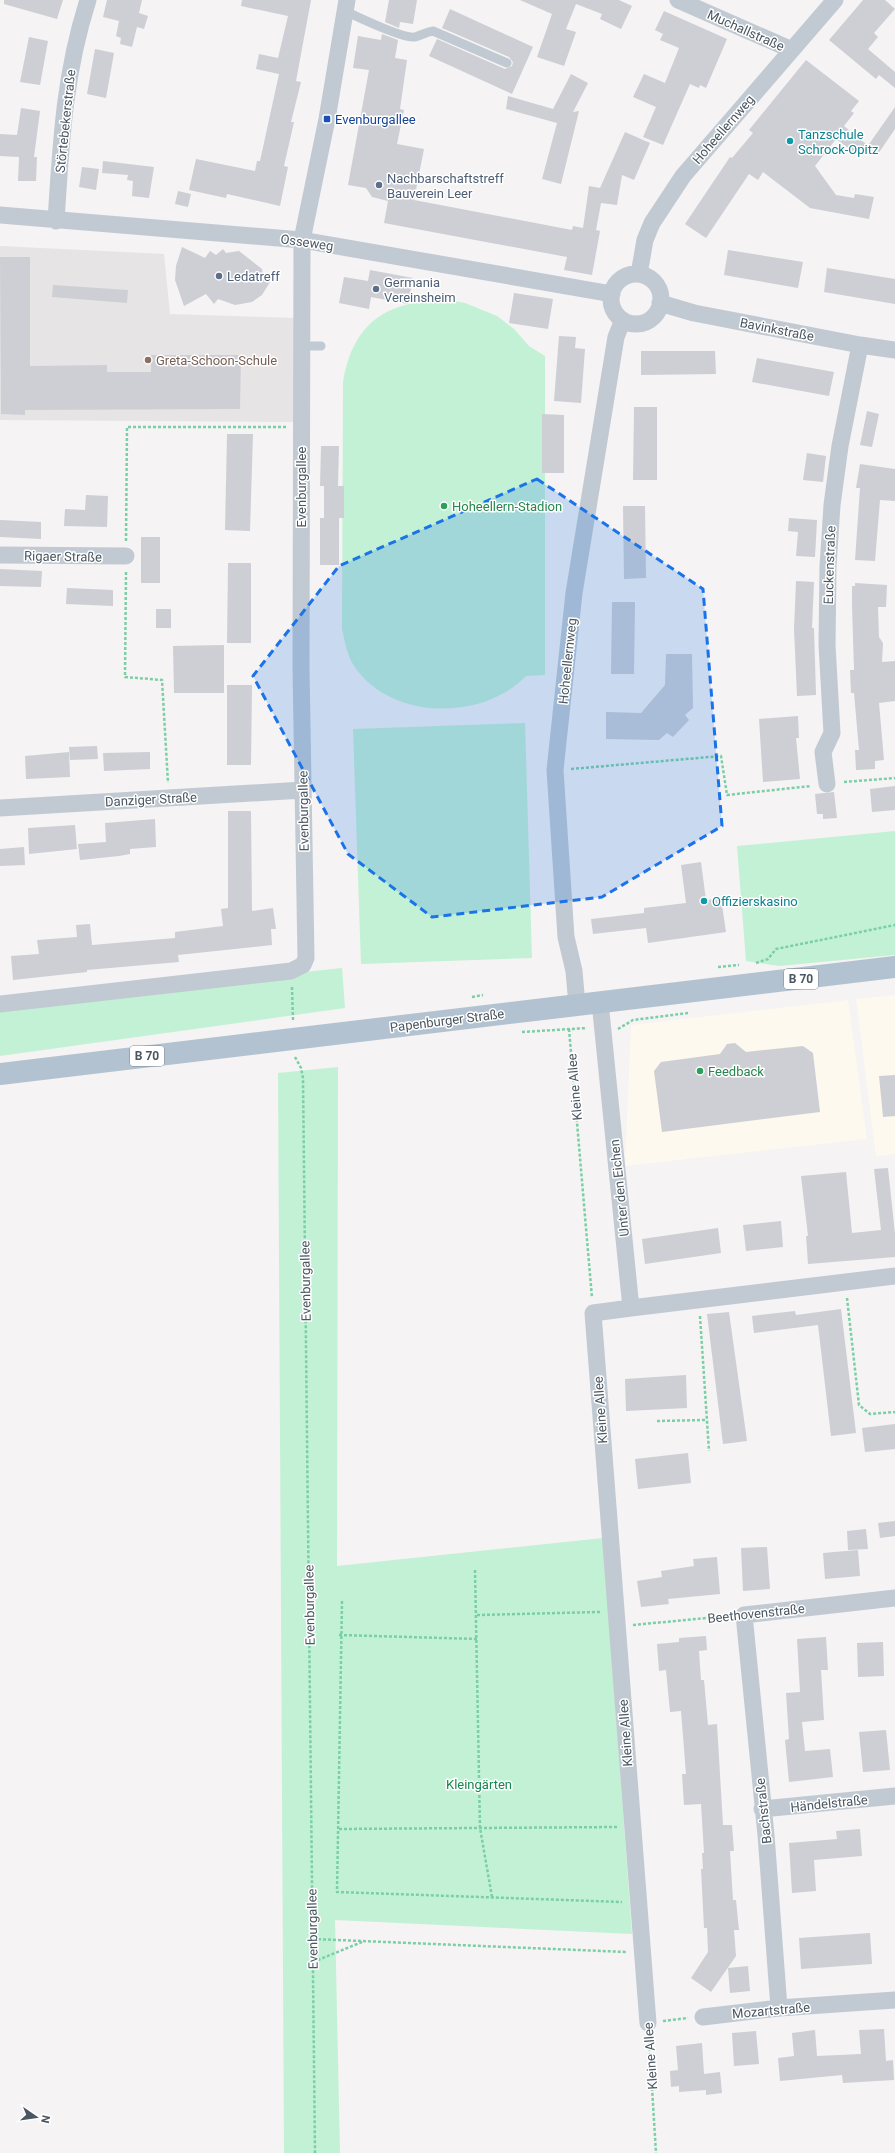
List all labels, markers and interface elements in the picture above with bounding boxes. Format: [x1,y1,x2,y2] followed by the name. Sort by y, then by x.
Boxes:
[705,7,787,54] street label: Muchallstraße
[53,69,78,174] street label: Störtebekerstraße
[689,92,757,167] street label: Hoheellernweg
[335,112,416,127] place label: Evenburgallee
[322,114,332,124] marker: Evenburgallee
[798,127,879,157] place label: Tanzschule Schrock-Opitz
[785,136,795,146] marker: Tanzschule Schrock-Opitz
[387,171,504,201] place label: Nachbarschaftstreff Bauverein Leer
[374,180,384,190] marker: Nachbarschaftstreff Bauverein Leer
[280,231,334,254] street label: Osseweg
[227,269,280,284] place label: Ledatreff
[214,271,224,281] marker: Ledatreff
[384,275,456,305] place label: Germania Vereinsheim
[371,284,381,294] marker: Germania Vereinsheim
[739,315,815,344] street label: Bavinkstraße
[156,353,277,368] place label: Greta-Schoon-Schule
[143,355,153,365] marker: Greta-Schoon-Schule
[294,447,309,527] street label: Evenburgallee
[452,499,562,514] place label: Hoheellern-Stadion
[439,501,449,511] marker: Hoheellern-Stadion
[821,525,838,605] street label: Euckenstraße
[24,548,102,565] street label: Rigaer Straße
[556,617,579,705] street label: Hoheellernweg
[295,770,312,851] street label: Evenburgallee
[105,790,197,809] street label: Danziger Straße
[712,894,798,909] place label: Offizierskasino
[699,896,709,906] marker: Offizierskasino
[784,969,818,989] road number: B 70
[389,1006,505,1035] street label: Papenburger Straße
[130,1046,164,1066] road number: B 70
[564,1053,585,1121] street label: Kleine Allee
[708,1064,764,1079] place label: Feedback
[695,1066,705,1076] marker: Feedback
[607,1139,632,1237] street label: Unter den Eichen
[297,1240,314,1321] street label: Evenburgallee
[591,1376,610,1444] street label: Kleine Allee
[301,1564,318,1645] street label: Evenburgallee
[707,1601,806,1626] street label: Beethovenstraße
[616,1699,635,1767] street label: Kleine Allee
[446,1777,512,1792] park label: Kleingärten
[753,1777,774,1845] street label: Bachstraße
[790,1792,869,1815] street label: Händelstraße
[304,1888,321,1969] street label: Evenburgallee
[732,2000,811,2021] street label: Mozartstraße
[641,2022,660,2090] street label: Kleine Allee
[16,2097,56,2137] north arrow
[38,2114,52,2125] text: N

